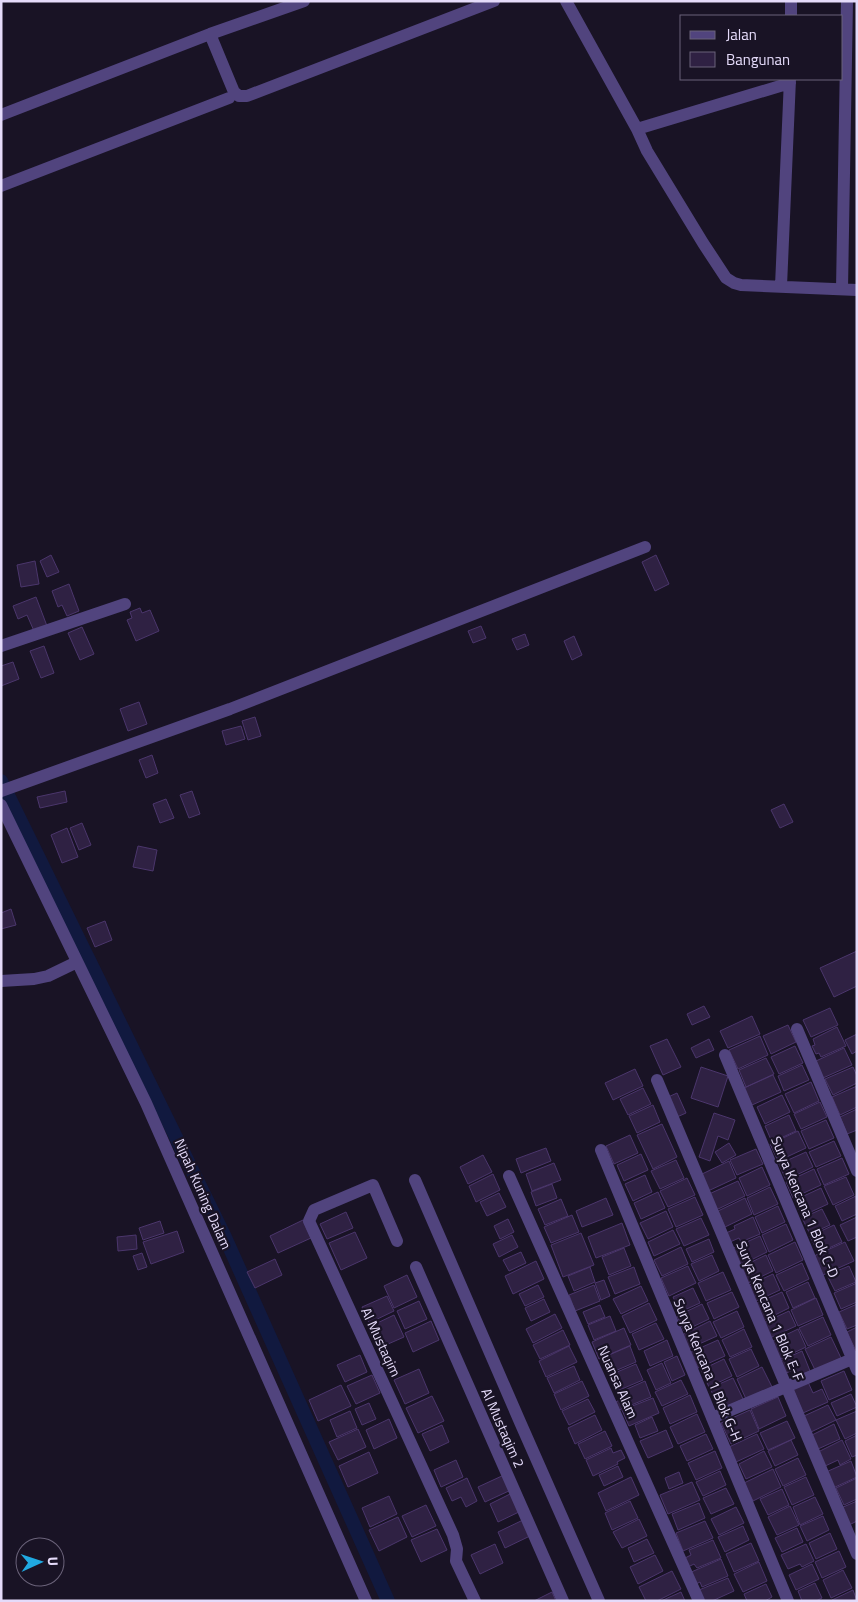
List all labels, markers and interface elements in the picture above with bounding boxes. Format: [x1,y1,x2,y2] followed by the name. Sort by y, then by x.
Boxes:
[680,15,843,80] legend
[726,23,757,46] text: Jalan
[726,48,790,71] text: Bangunan
[766,1133,845,1281] street label: Surya Kencana 1 Blok C-D
[170,1135,237,1252] street label: Nipah Kuning Dalam
[731,1237,810,1384] street label: Surya Kencana 1 Blok E-F
[669,1295,748,1445] street label: Surya Kencana 1 Blok G-H
[356,1304,407,1380] street label: Al Mustaqim
[593,1342,644,1422] street label: Nuansa Alam
[477,1385,530,1471] street label: Al Mustaqim 2
[15,1537,65,1587] north arrow
[43,1556,64,1566] text: U

